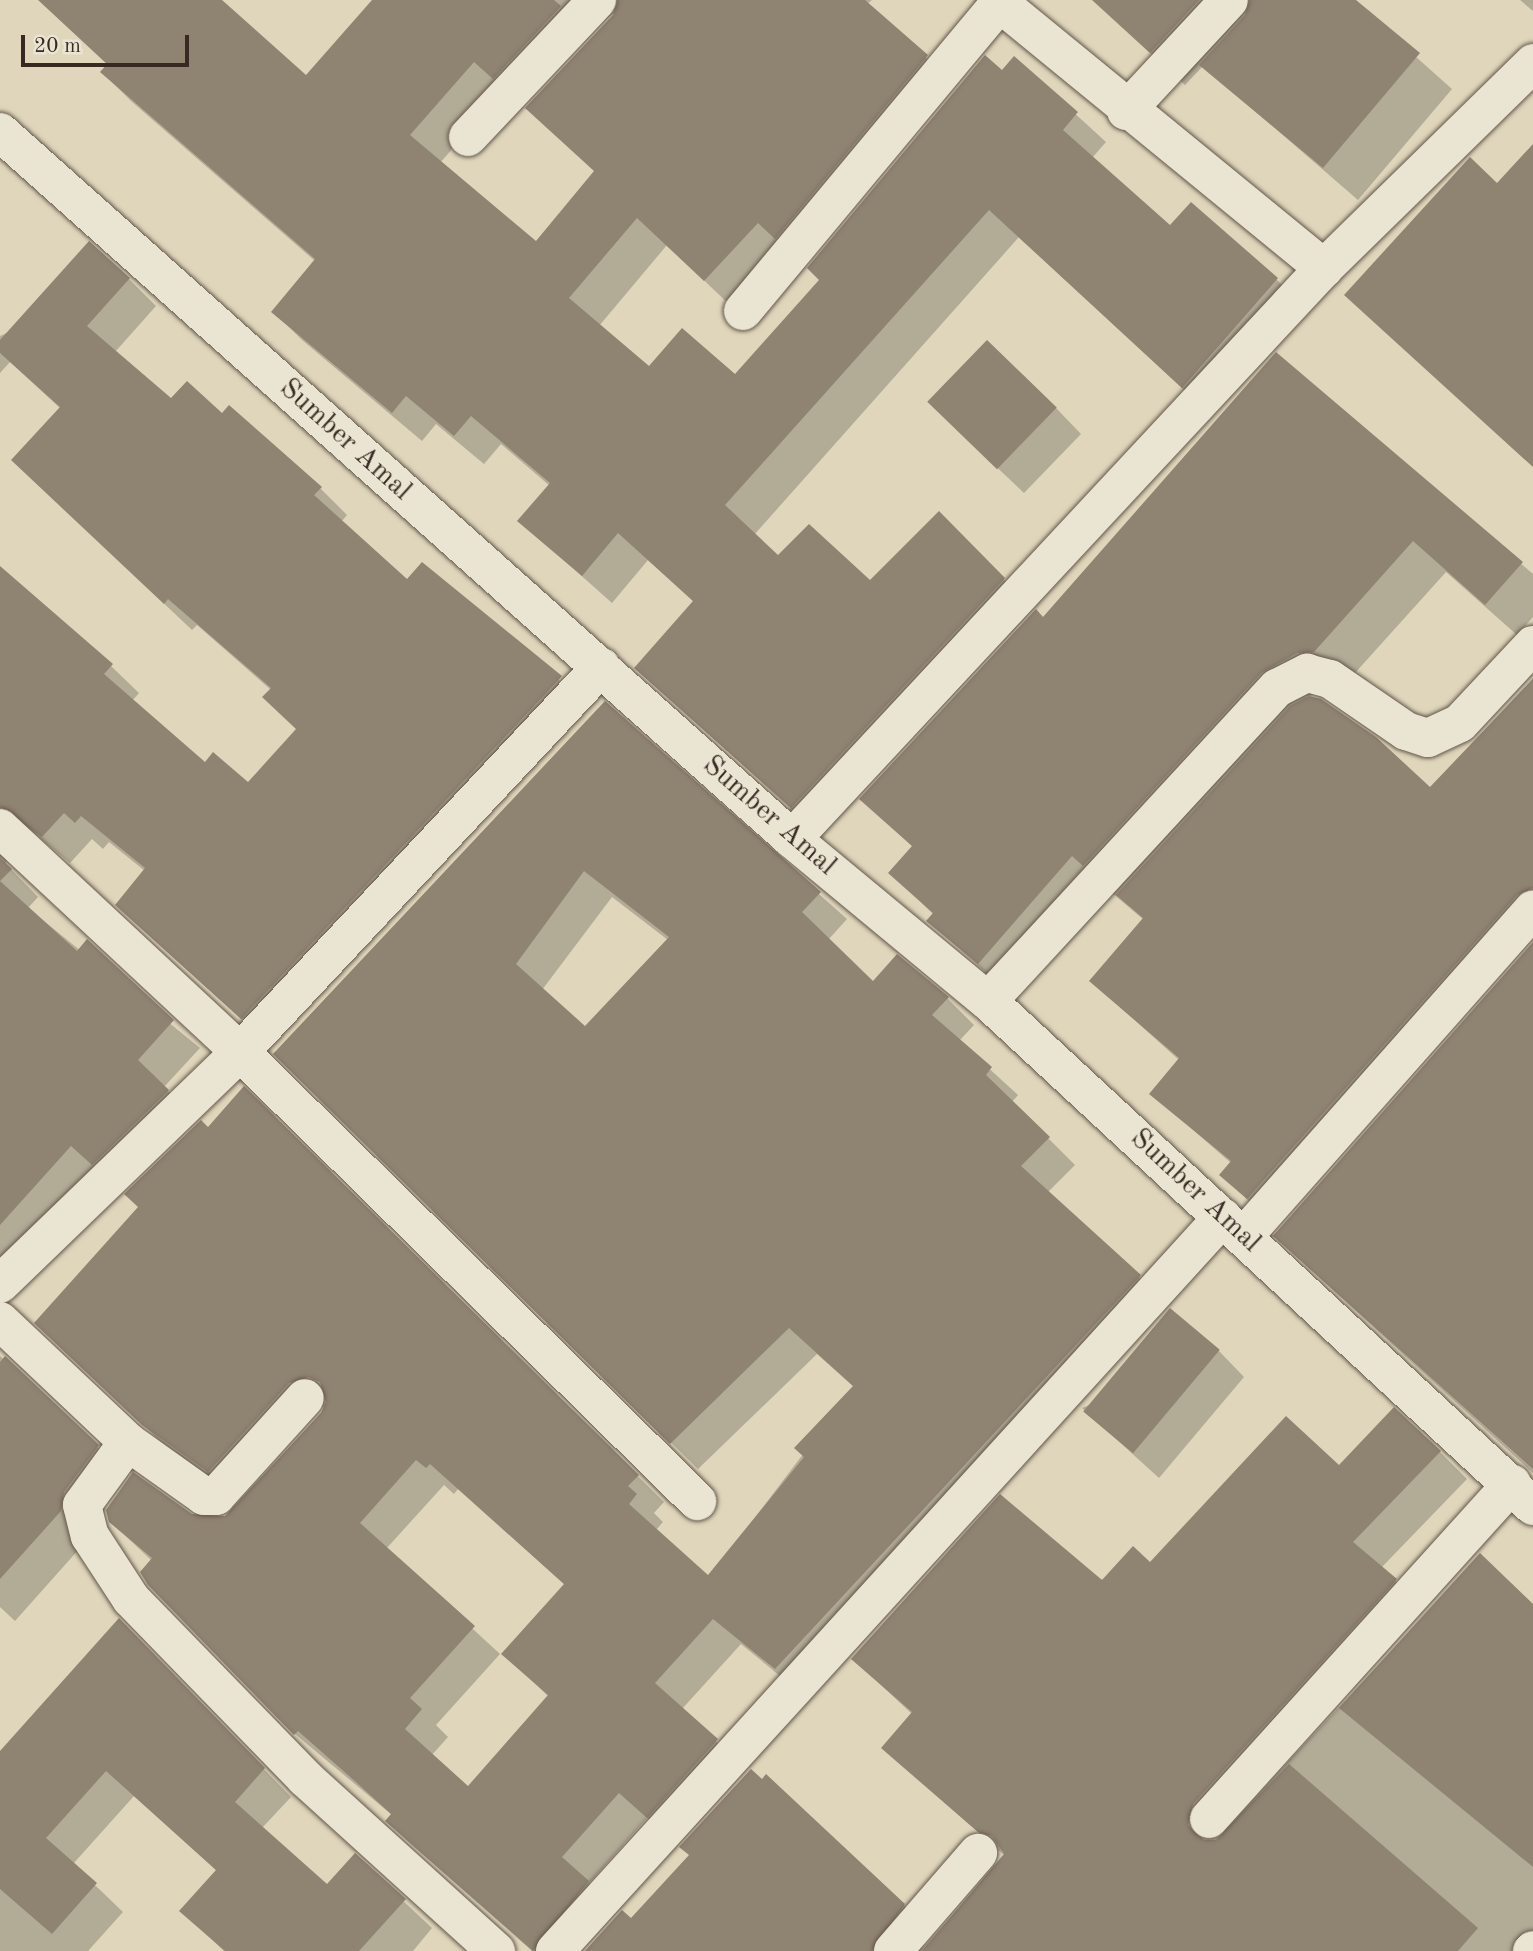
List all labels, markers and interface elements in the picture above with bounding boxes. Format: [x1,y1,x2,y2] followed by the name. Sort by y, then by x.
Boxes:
[24,21,192,65] scale bar
[34,36,81,57] text: 20 m
[272,372,418,508] street label: Sumber Amal
[695,749,843,883] street label: Sumber Amal
[1123,1122,1267,1260] street label: Sumber Amal

